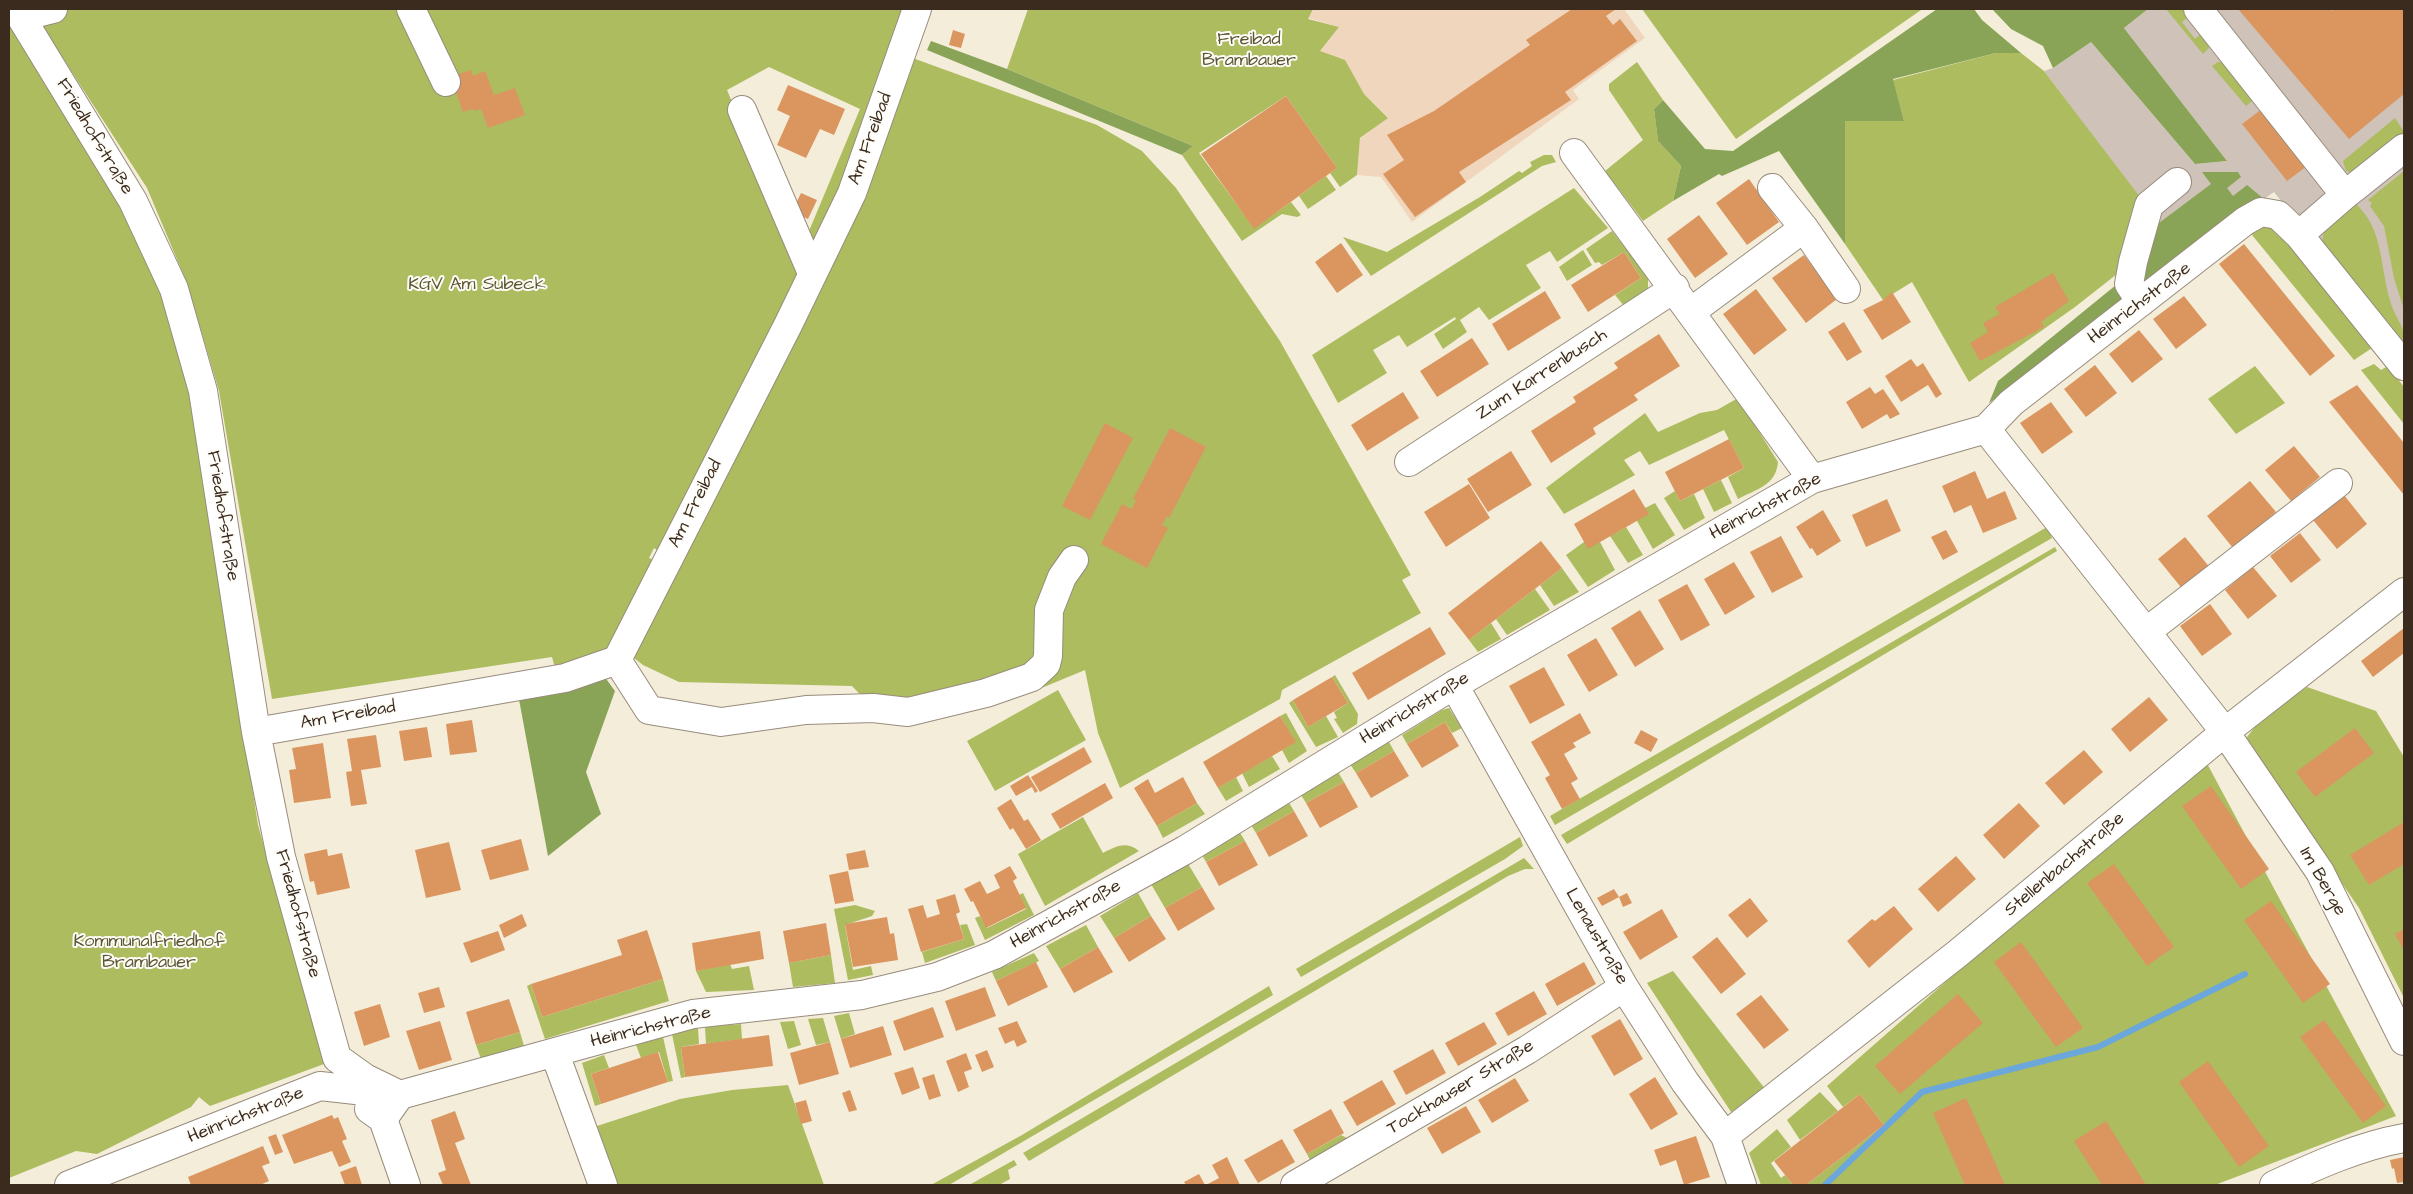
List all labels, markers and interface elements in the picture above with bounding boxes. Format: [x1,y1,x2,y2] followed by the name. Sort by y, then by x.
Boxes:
[1202,29,1296,72] park label: Freibad Brambauer
[51,75,137,199] street label: Friedhofstraße
[844,90,898,188] street label: Am Freibad
[2084,258,2196,350] street label: Heinrichstraße
[408,274,546,296] park label: KGV Am Subeck
[1472,325,1612,425] street label: Zum Karrenbusch
[201,449,243,583] street label: Friedhofstraße
[665,456,727,552] street label: Am Freibad
[1707,469,1825,545] street label: Heinrichstraße
[1357,668,1473,750] street label: Heinrichstraße
[299,697,397,735] street label: Am Freibad
[2000,808,2130,922] street label: Stellenbachstraße
[2294,844,2350,920] street label: Im Berge
[270,848,324,980] street label: Friedhofstraße
[1007,876,1125,954] street label: Heinrichstraße
[1560,885,1632,989] street label: Lenaustraße
[73,931,225,974] park label: Kommunalfriedhof Brambauer
[589,1003,713,1053] street label: Heinrichstraße
[1384,1036,1538,1140] street label: Tockhauser Straße
[185,1083,307,1149] street label: Heinrichstraße

